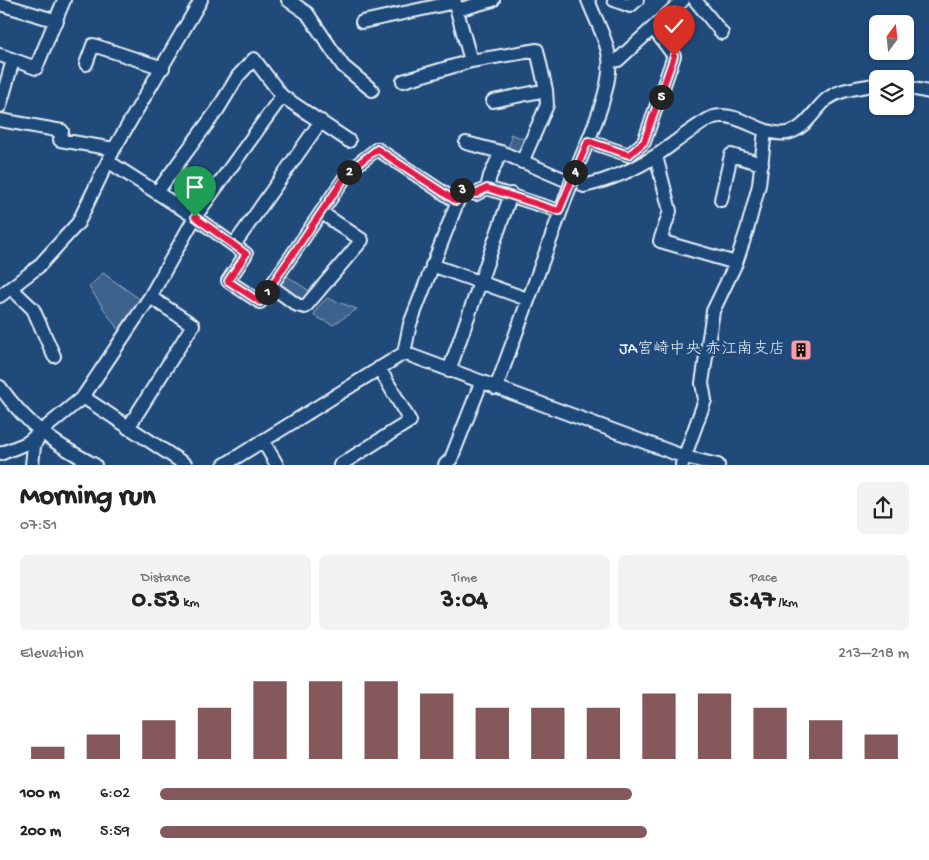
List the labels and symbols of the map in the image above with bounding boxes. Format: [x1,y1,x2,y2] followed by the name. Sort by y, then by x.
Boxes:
[653,5,695,56] pin
[869,15,914,60] north arrow
[648,84,674,110] pin: 5
[336,160,362,184] pin: 2
[562,160,588,184] pin: 4
[174,166,216,217] pin
[450,178,474,202] pin: 3
[254,280,280,304] pin: 1
[789,338,813,362] building icon: JA宮崎中央 赤江南支店
[619,339,785,360] place label: JA宮崎中央 赤江南支店

